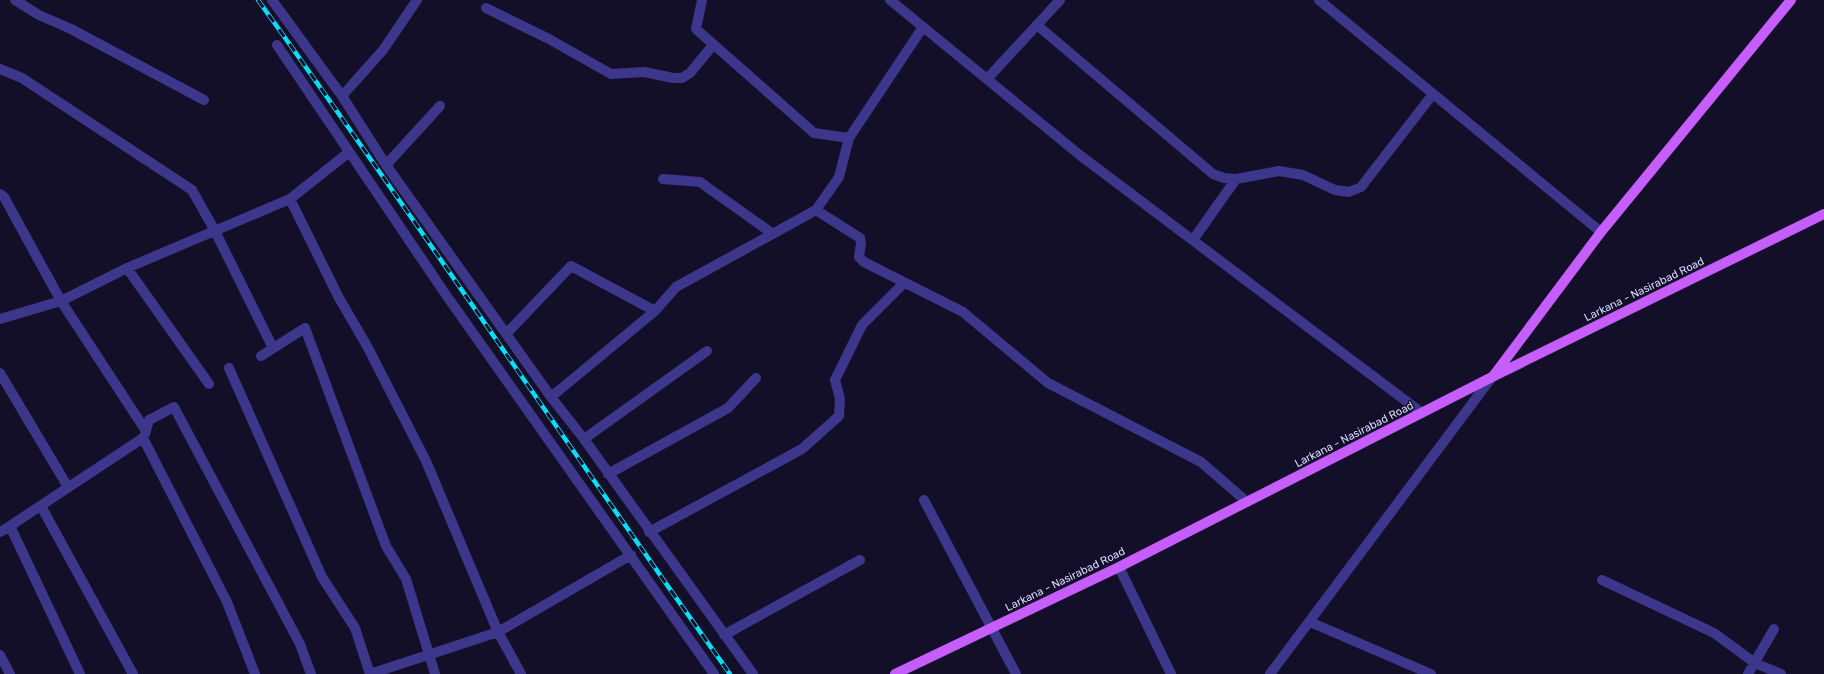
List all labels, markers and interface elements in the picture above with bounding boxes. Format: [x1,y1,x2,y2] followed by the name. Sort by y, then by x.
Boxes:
[1582,255,1706,324] street label: Larkana - Nasirabad Road
[1293,399,1416,470] street label: Larkana - Nasirabad Road
[1003,545,1127,614] street label: Larkana - Nasirabad Road

